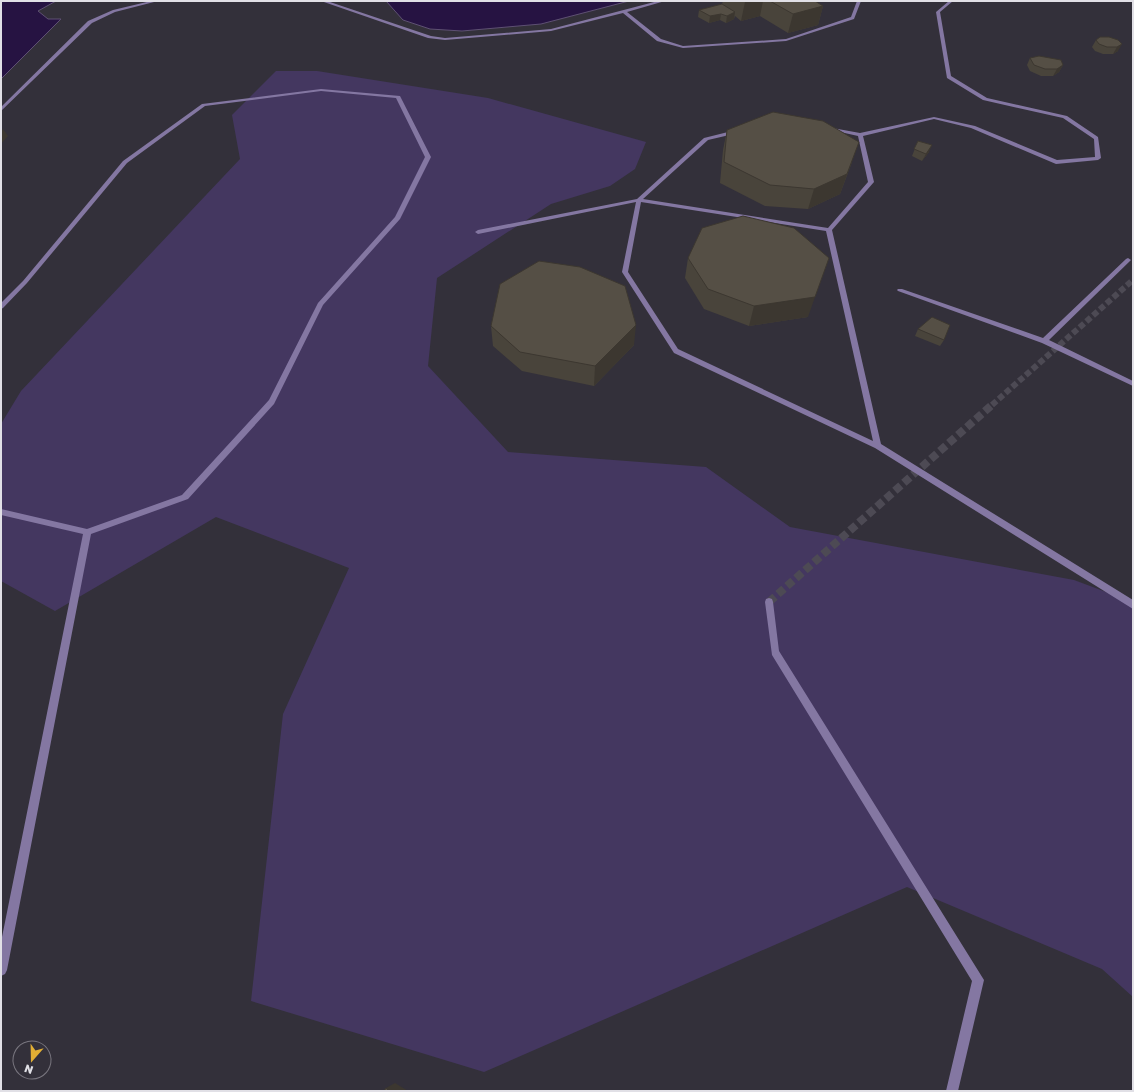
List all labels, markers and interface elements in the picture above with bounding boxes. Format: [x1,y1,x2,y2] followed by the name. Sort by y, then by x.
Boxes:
[12,1040,52,1080] north arrow
[22,1062,35,1077] text: N

